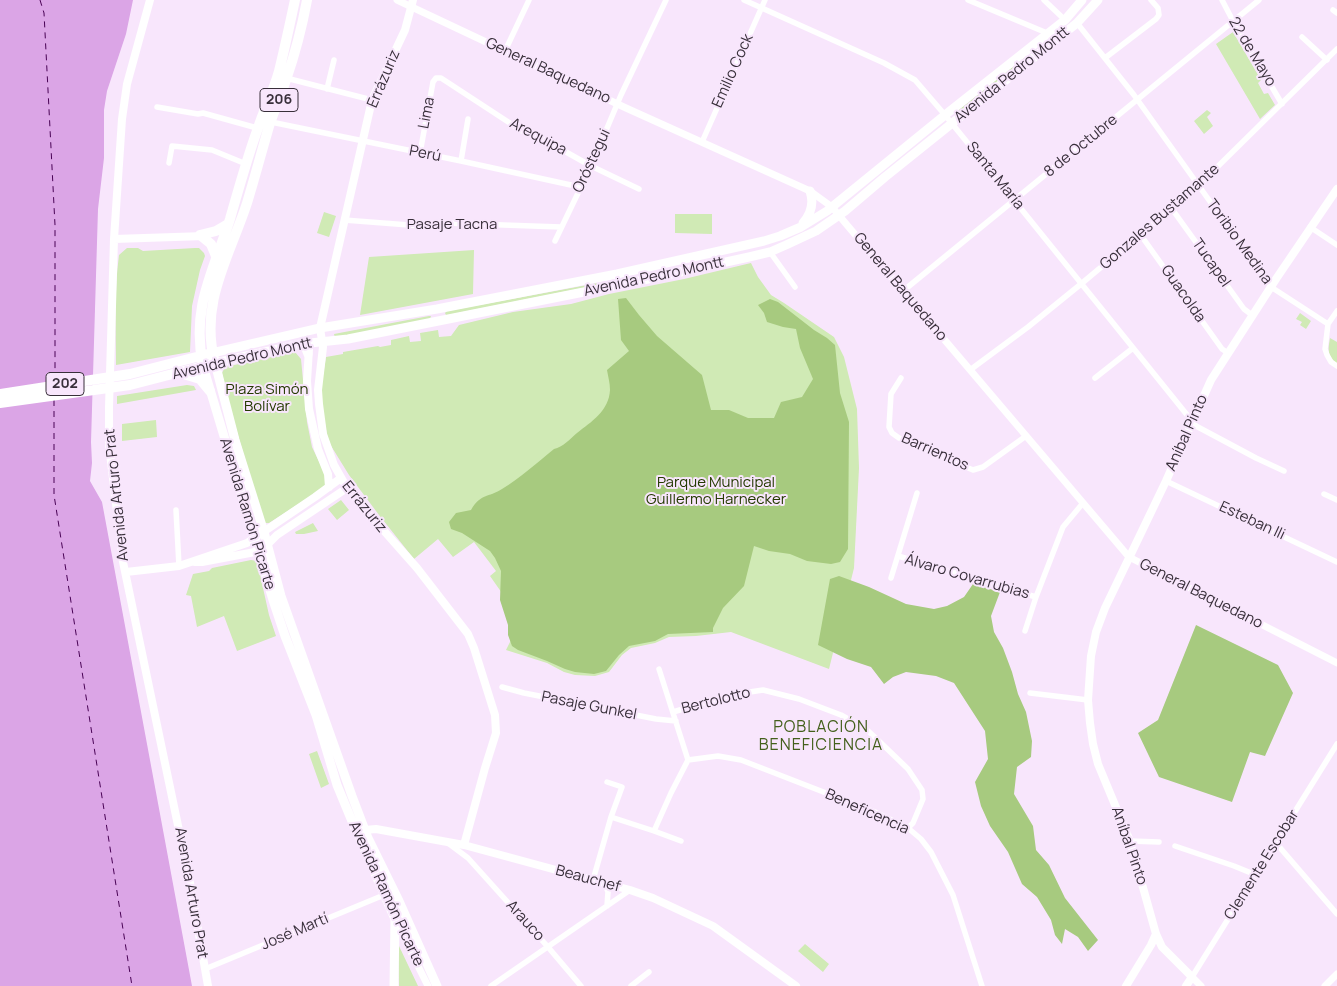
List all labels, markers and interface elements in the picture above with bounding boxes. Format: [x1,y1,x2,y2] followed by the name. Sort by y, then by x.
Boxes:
[1224,14,1280,90] street label: 22 de Mayo
[951,23,1073,127] street label: Avenida Pedro Montt
[709,31,757,111] street label: Emilio Cock
[483,34,613,108] street label: General Baquedano
[364,47,404,111] street label: Errázuriz
[260,88,298,112] road number: 206
[415,95,439,131] street label: Lima
[1041,111,1121,181] street label: 8 de Octubre
[506,114,570,160] street label: Arequipa
[569,126,615,196] street label: Oróstegui
[962,138,1028,214] street label: Santa María
[408,142,442,166] street label: Perú
[1097,160,1223,274] street label: Gonzales Bustamante
[1202,196,1276,288] street label: Toribio Medina
[407,216,497,234] street label: Pasaje Tacna
[849,229,951,345] street label: General Baquedano
[1188,235,1234,291] street label: Tucapel
[582,253,726,301] street label: Avenida Pedro Montt
[1157,262,1209,326] street label: Guacolda
[170,334,314,384] street label: Avenida Pedro Montt
[46,372,84,396] road number: 202
[226,381,308,416] park label: Plaza Simón Bolívar
[1162,392,1212,474] street label: Aníbal Pinto
[101,428,133,562] street label: Avenida Arturo Prat
[899,429,971,475] street label: Barrientos
[215,436,279,592] street label: Avenida Ramón Picarte
[646,474,786,509] park label: Parque Municipal Guillermo Harnecker
[338,478,390,536] street label: Errázuriz
[1216,498,1288,544] street label: Esteban Ili
[903,551,1031,603] street label: Álvaro Covarrubias
[1136,555,1266,633] street label: General Baquedano
[680,684,752,718] street label: Bertolotto
[540,688,638,724] street label: Pasaje Gunkel
[757,718,885,756] district label: POBLACIÓN BENEFICIENCIA
[822,786,912,838] street label: Beneficencia
[1107,804,1151,888] street label: Aníbal Pinto
[1221,807,1303,923] street label: Clemente Escobar
[345,819,427,969] street label: Avenida Ramón Picarte
[171,826,211,960] street label: Avenida Arturo Prat
[554,862,622,896] street label: Beauchef
[502,897,548,945] street label: Arauco
[259,910,331,954] street label: José Martí

